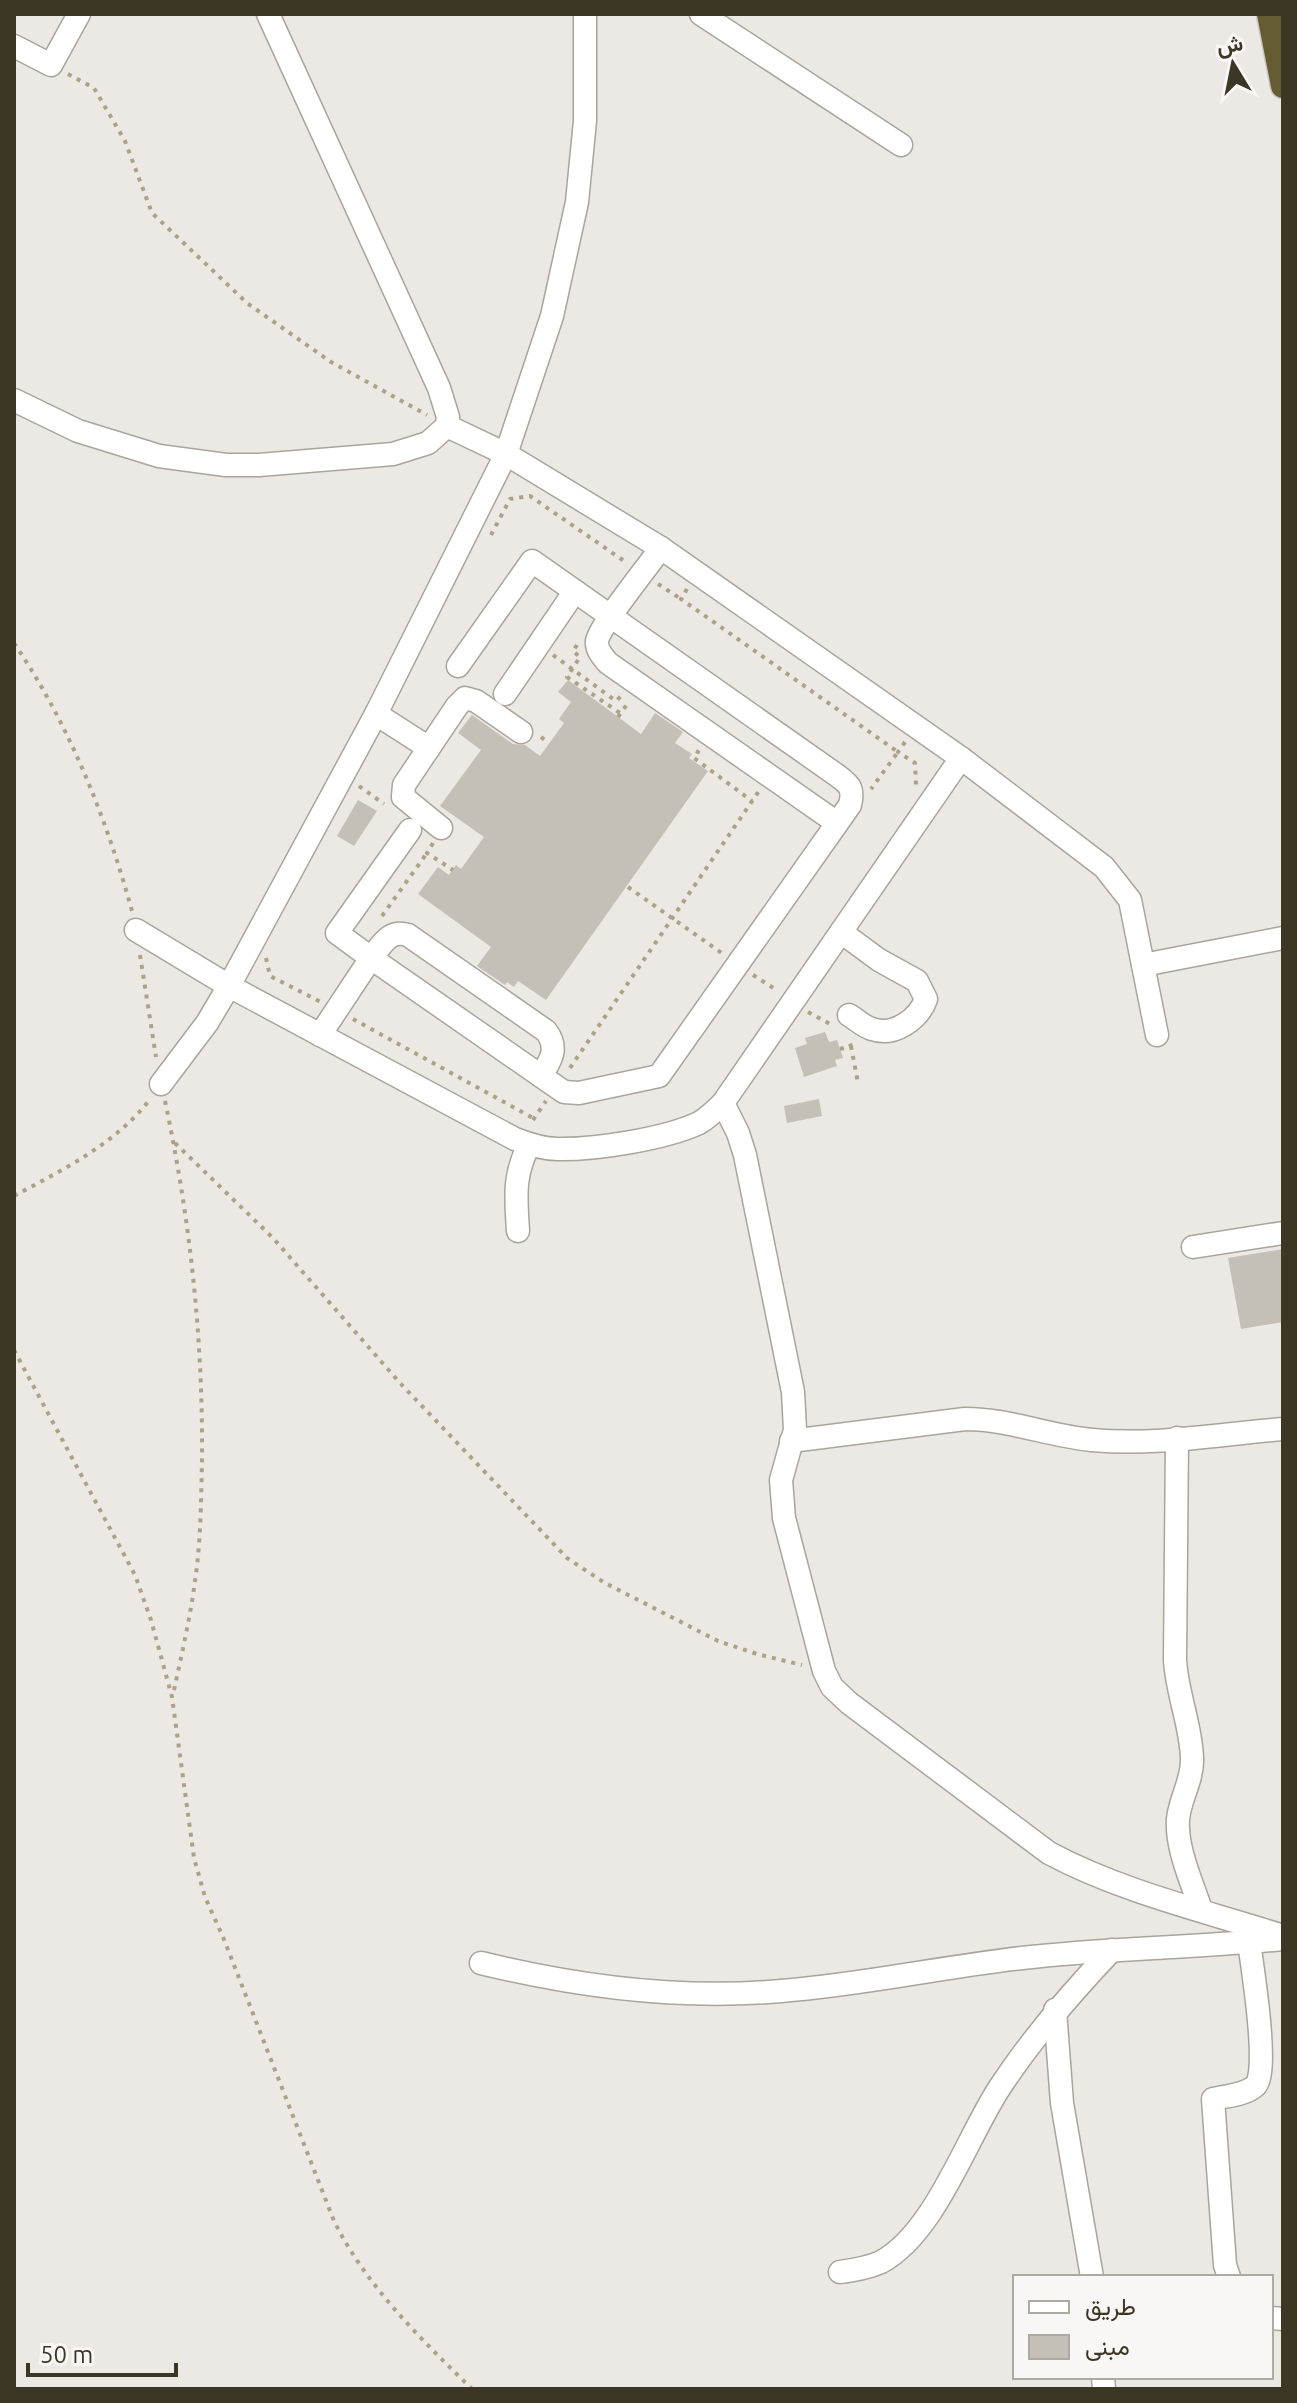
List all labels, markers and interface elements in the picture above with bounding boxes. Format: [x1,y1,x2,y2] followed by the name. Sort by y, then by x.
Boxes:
[1193,24,1273,104] north arrow
[1214,29,1245,60] text: ش
[1013,2275,1273,2379] legend
[1085,2293,1136,2322] text: طريق
[28,2327,176,2377] scale bar
[1085,2333,1130,2361] text: مبنى
[40,2341,93,2368] text: 50 m

